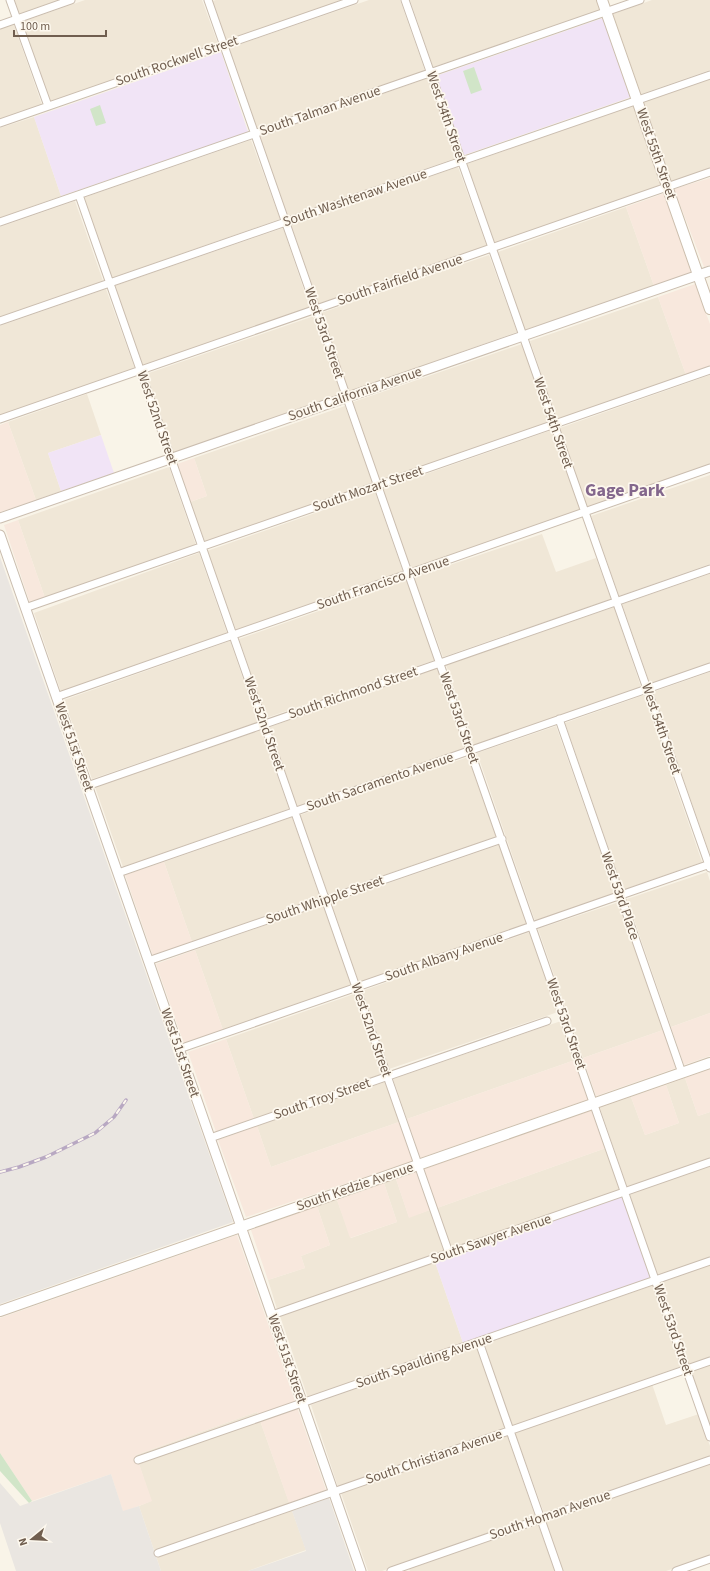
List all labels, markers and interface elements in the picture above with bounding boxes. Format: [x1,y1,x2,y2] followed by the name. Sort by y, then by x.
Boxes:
[14,12,106,38] scale bar
[20,18,50,35] text: 100 m
[113,31,241,91] street label: South Rockwell Street
[421,69,471,166] street label: West 54th Street
[257,81,383,141] street label: South Talman Avenue
[631,106,681,203] street label: West 55th Street
[280,164,430,232] street label: South Washtenaw Avenue
[335,249,465,311] street label: South Fairfield Avenue
[299,285,349,382] street label: West 53rd Street
[285,362,425,426] street label: South California Avenue
[132,368,183,468] street label: West 52nd Street
[528,375,578,472] street label: West 54th Street
[310,461,426,517] street label: South Mozart Street
[585,478,665,503] district label: Gage Park
[314,551,452,615] street label: South Francisco Avenue
[286,661,421,725] street label: South Richmond Street
[434,670,484,767] street label: West 53rd Street
[239,674,290,774] street label: West 52nd Street
[636,681,686,778] street label: West 54th Street
[49,700,99,795] street label: West 51st Street
[304,747,456,817] street label: South Sacramento Avenue
[596,849,644,943] street label: West 53rd Place
[263,870,387,930] street label: South Whipple Street
[382,927,506,987] street label: South Albany Avenue
[541,976,591,1073] street label: West 53rd Street
[346,980,397,1080] street label: West 52nd Street
[155,1006,205,1101] street label: West 51st Street
[271,1073,373,1125] street label: South Troy Street
[294,1158,416,1216] street label: South Kedzie Avenue
[428,1209,554,1269] street label: South Sawyer Avenue
[648,1282,698,1379] street label: West 53rd Street
[262,1312,312,1407] street label: West 51st Street
[353,1328,495,1394] street label: South Spaulding Avenue
[363,1424,505,1490] street label: South Christiana Avenue
[487,1485,613,1545] street label: South Homan Avenue
[12,1519,52,1559] north arrow
[15,1536,31,1548] text: N

